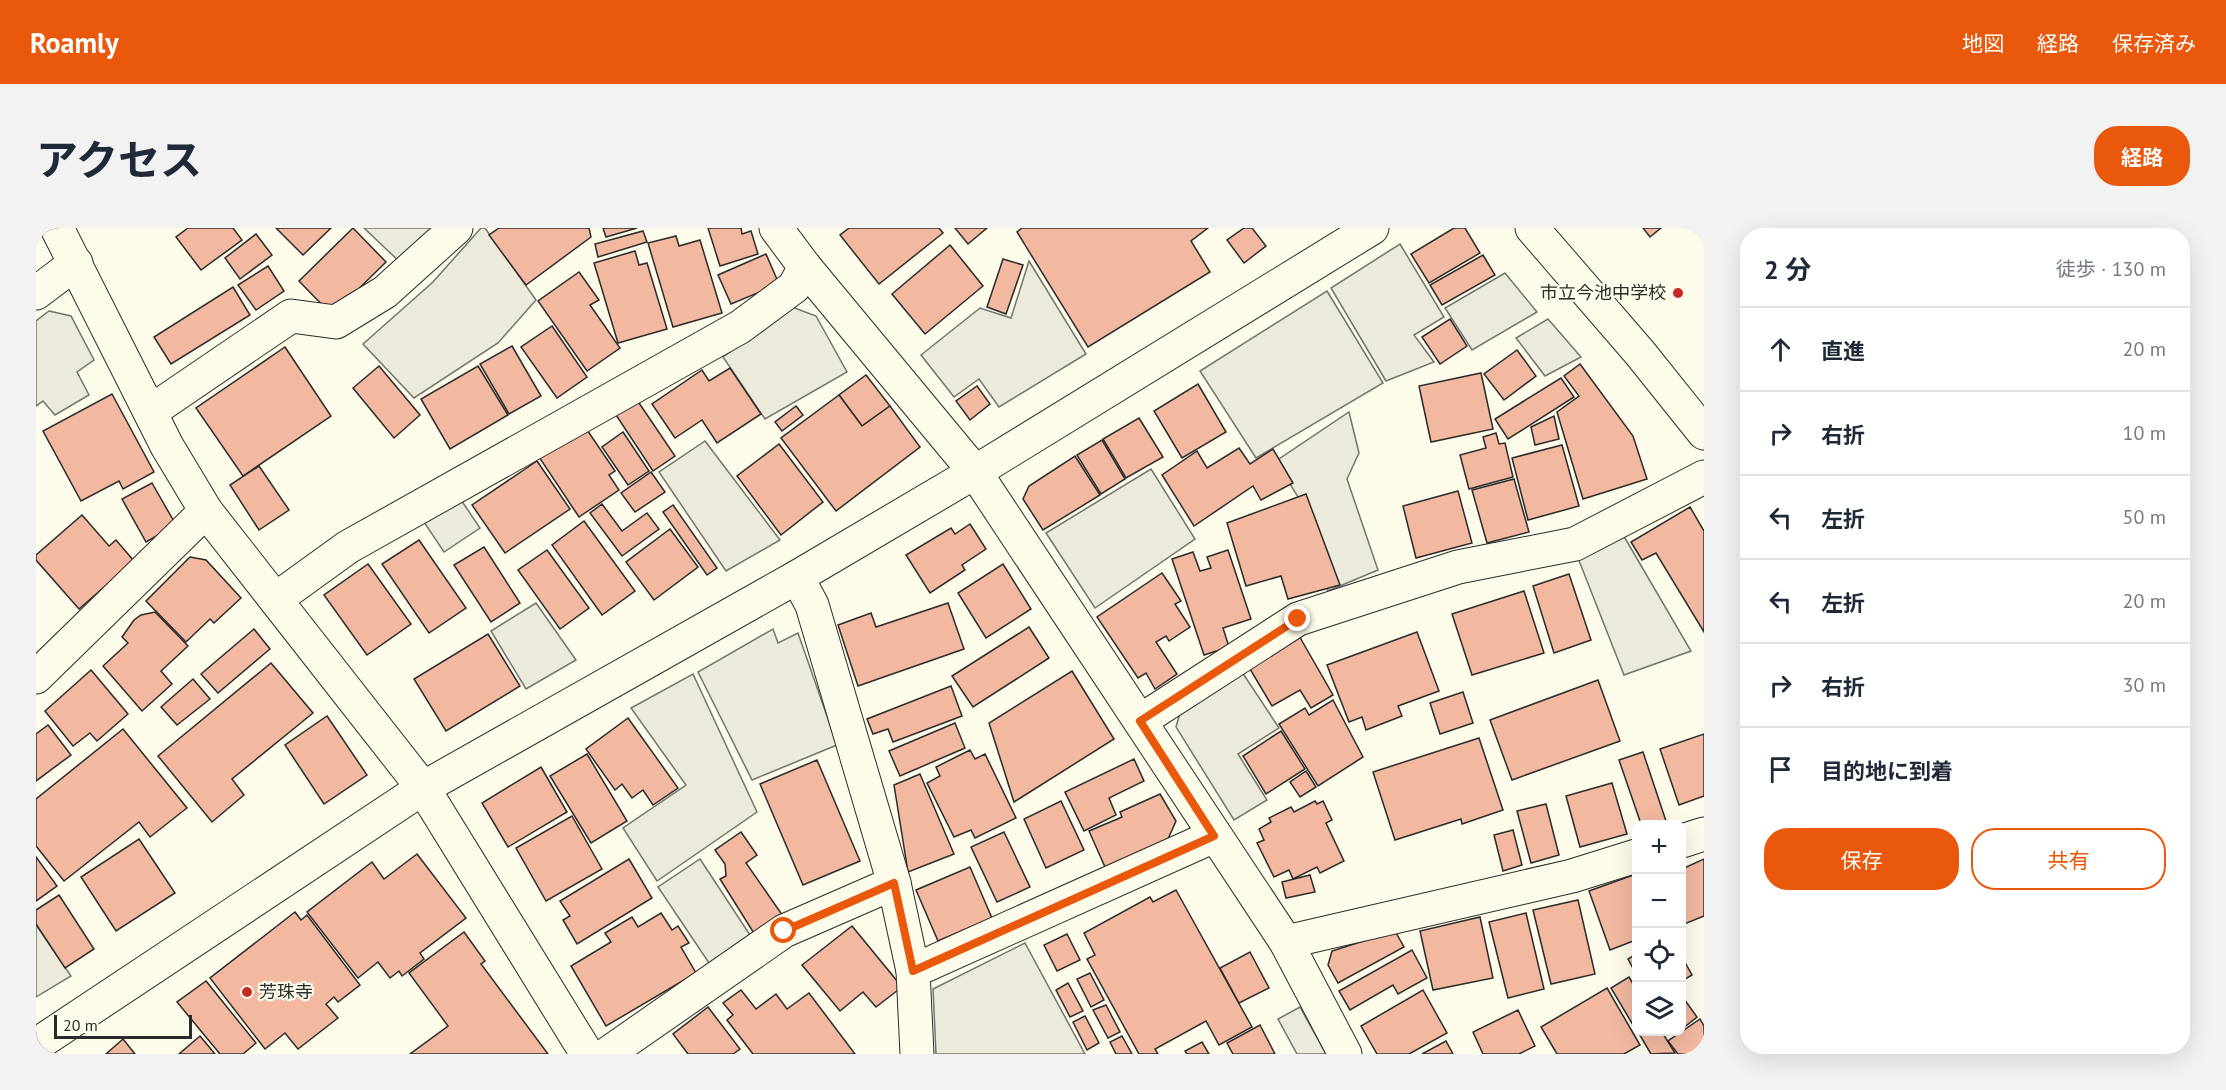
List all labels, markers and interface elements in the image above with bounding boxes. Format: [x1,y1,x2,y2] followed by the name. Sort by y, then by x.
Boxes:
[30,24,119,61] text: Roamly
[1962,30,2004,57] text: 地図
[2037,30,2079,57] text: 経路
[2112,30,2196,57] text: 保存済み
[2094,126,2190,186] button: 経路
[36,132,202,187] text: アクセス
[1764,253,1811,286] text: 2 分
[2056,256,2166,282] text: 徒歩 · 130 m
[1540,281,1666,304] place label: 市立今池中学校
[1671,286,1685,300] marker: 市立今池中学校
[1764,333,1797,366] icon: ahead
[2123,336,2166,362] text: 20 m
[1821,337,1865,365] text: 直進
[1764,417,1797,450] icon: right
[2123,420,2166,446] text: 10 m
[1821,421,1865,449] text: 右折
[1764,501,1797,534] icon: left
[2123,504,2166,530] text: 50 m
[1821,505,1865,533] text: 左折
[1764,585,1797,618] icon: left
[2123,588,2166,614] text: 20 m
[1821,589,1865,617] text: 左折
[1284,605,1310,631] route end
[1764,669,1797,702] icon: right
[2123,672,2166,698] text: 30 m
[1821,673,1865,701] text: 右折
[1764,753,1797,786] icon: arrive
[1821,757,1953,785] text: 目的地に到着
[1632,820,1686,1036] map controls
[1632,820,1686,874] button: +
[1764,828,1959,890] button: 保存
[1971,828,2166,890] button: 共有
[1632,874,1686,928] button: −
[770,917,796,943] route start
[1632,928,1686,982] button: locate
[259,980,313,1003] place label: 芳珠寺
[1632,982,1686,1036] button: layers
[240,985,254,999] marker: 芳珠寺
[54,1012,192,1040] scale bar
[63,1015,98,1035] text: 20 m

